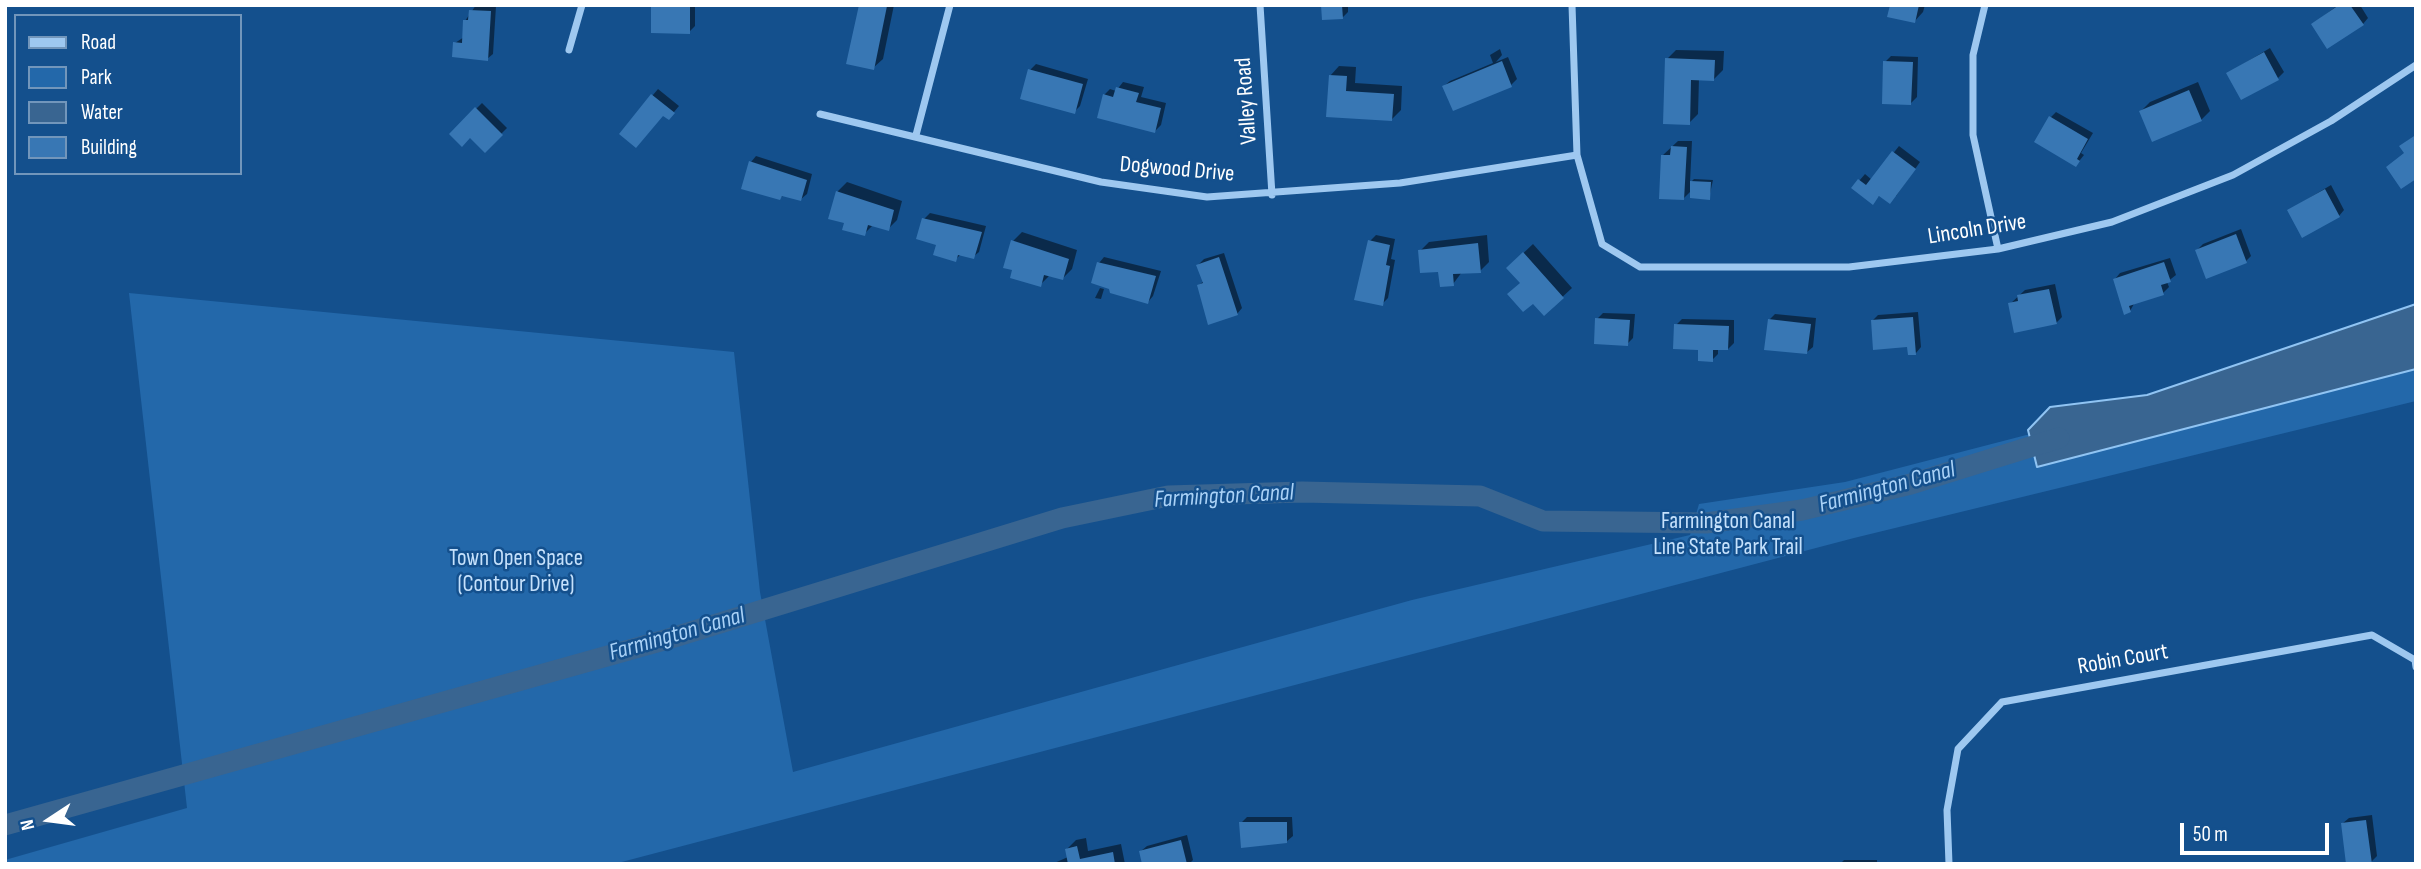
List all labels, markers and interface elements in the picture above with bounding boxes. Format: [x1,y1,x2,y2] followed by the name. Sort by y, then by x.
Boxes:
[14,14,242,175] legend
[81,30,116,55] text: Road
[1230,57,1264,145] street label: Valley Road
[81,65,112,90] text: Park
[81,100,123,125] text: Water
[81,135,137,160] text: Building
[1118,151,1236,189] street label: Dogwood Drive
[1926,209,2028,251] street label: Lincoln Drive
[1816,456,1958,520] water label: Farmington Canal
[1153,479,1295,515] water label: Farmington Canal
[1653,508,1803,562] park label: Farmington Canal Line State Park Trail
[449,545,583,599] park label: Town Open Space (Contour Drive)
[606,602,748,668] water label: Farmington Canal
[2076,638,2170,682] street label: Robin Court
[14,785,84,855] north arrow
[2183,810,2332,854] scale bar
[16,817,40,832] text: N
[2193,822,2228,847] text: 50 m

